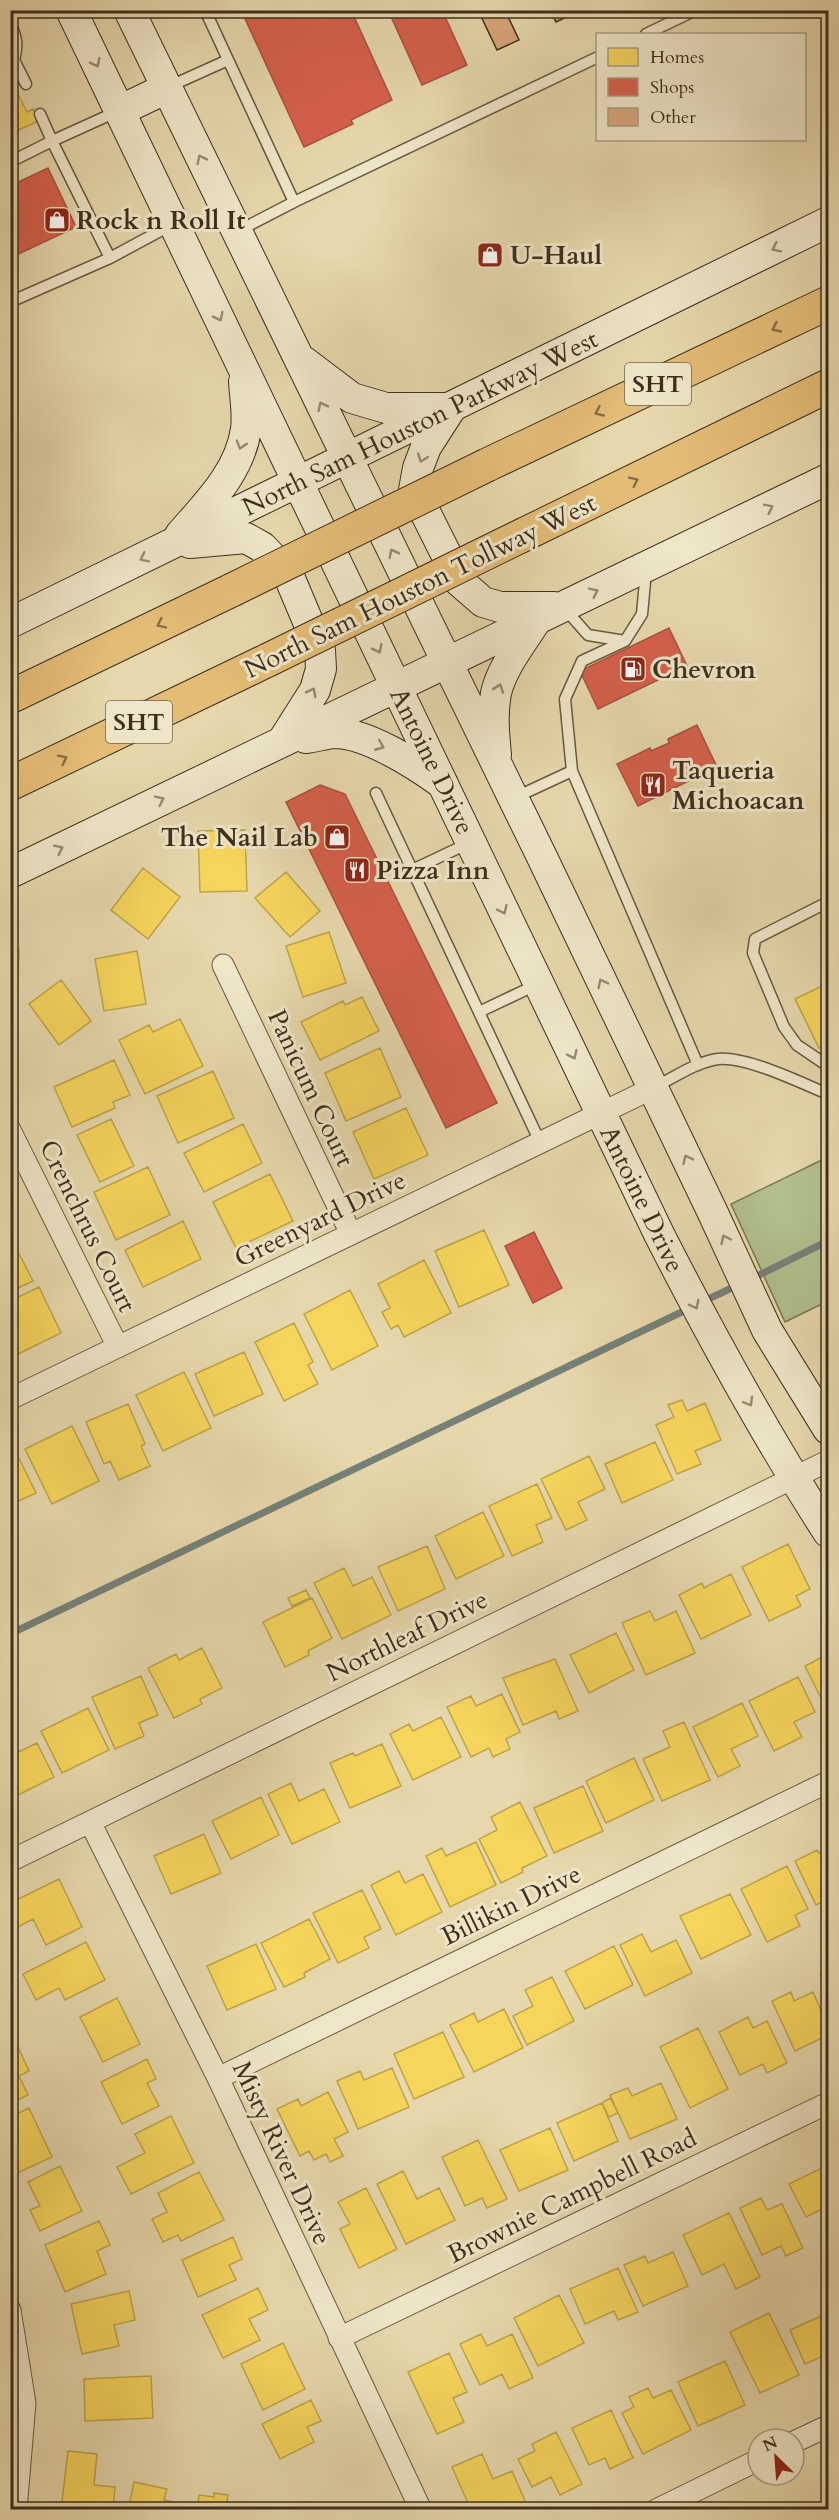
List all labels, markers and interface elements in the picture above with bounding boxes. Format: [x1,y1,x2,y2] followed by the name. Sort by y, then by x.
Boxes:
[596,33,806,141] legend
[650,45,704,70] text: Homes
[89,57,101,68] one-way arrow
[650,75,694,100] text: Shops
[650,105,696,130] text: Other
[197,154,209,165] one-way arrow
[76,203,245,238] place label: Rock n Roll It
[42,205,72,235] shop icon: Rock n Roll It
[510,238,603,273] place label: U-Haul
[475,240,505,270] shop icon: U-Haul
[772,241,782,252] one-way arrow
[211,310,223,321] one-way arrow
[236,321,604,525] street label: North Sam Houston Parkway West
[771,321,782,333] one-way arrow
[625,363,691,405] road number: SHT
[317,402,329,413] one-way arrow
[595,404,606,416] one-way arrow
[236,439,248,450] one-way arrow
[416,452,429,463] one-way arrow
[627,477,638,488] one-way arrow
[238,485,602,687] street label: North Sam Houston Tollway West
[763,503,774,515] one-way arrow
[389,549,401,560] one-way arrow
[139,551,150,563] one-way arrow
[587,588,598,599] one-way arrow
[156,617,167,629] one-way arrow
[371,643,383,654] one-way arrow
[652,652,756,687] place label: Chevron
[618,654,648,684] fuel station icon: Chevron
[381,682,483,840] street label: Antoine Drive
[492,683,505,694] one-way arrow
[305,687,317,698] one-way arrow
[106,701,172,743] road number: SHT
[373,739,384,751] one-way arrow
[672,753,805,818] place label: Taqueria Michoacan
[57,754,68,766] one-way arrow
[638,770,668,800] restaurant icon: Taqueria Michoacan
[154,796,165,808] one-way arrow
[161,820,318,855] place label: The Nail Lab
[322,822,352,852] shop icon: The Nail Lab
[52,845,63,857] one-way arrow
[376,853,490,888] place label: Pizza Inn
[342,855,372,885] restaurant icon: Pizza Inn
[496,904,508,915] one-way arrow
[598,978,610,989] one-way arrow
[259,1004,363,1172] street label: Panicum Court
[566,1049,578,1060] one-way arrow
[591,1120,693,1278] street label: Antoine Drive
[31,1134,145,1318] street label: Crenchrus Court
[683,1154,694,1165] one-way arrow
[228,1162,412,1276] street label: Greenyard Drive
[720,1234,732,1245] one-way arrow
[688,1299,699,1309] one-way arrow
[741,1396,753,1406] one-way arrow
[320,1582,494,1690] street label: Northleaf Drive
[435,1856,587,1954] street label: Billikin Drive
[224,2055,340,2251] street label: Misty River Drive
[442,2120,702,2272] street label: Brownie Campbell Road
[746,2427,806,2487] north arrow
[759,2431,781,2457] text: N

